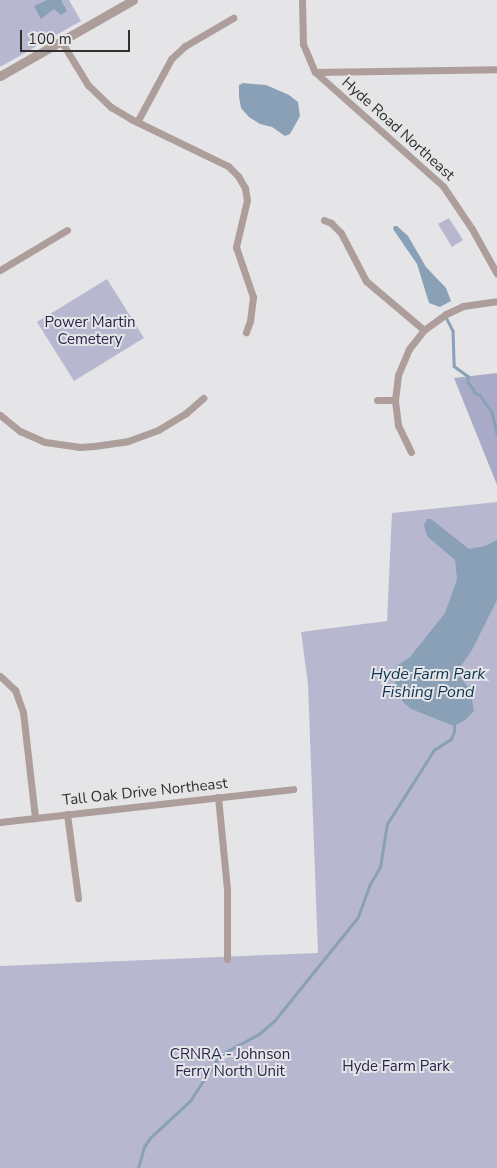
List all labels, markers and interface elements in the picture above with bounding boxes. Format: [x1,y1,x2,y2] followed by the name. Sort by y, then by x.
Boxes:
[22,20,132,52] scale bar
[28,29,72,49] text: 100 m
[338,74,458,184] street label: Hyde Road Northeast
[45,313,135,348] park label: Power Martin Cemetery
[371,664,485,702] water label: Hyde Farm Park Fishing Pond
[61,774,229,810] street label: Tall Oak Drive Northeast
[170,1045,290,1080] park label: CRNRA - Johnson Ferry North Unit
[342,1058,450,1076] park label: Hyde Farm Park

